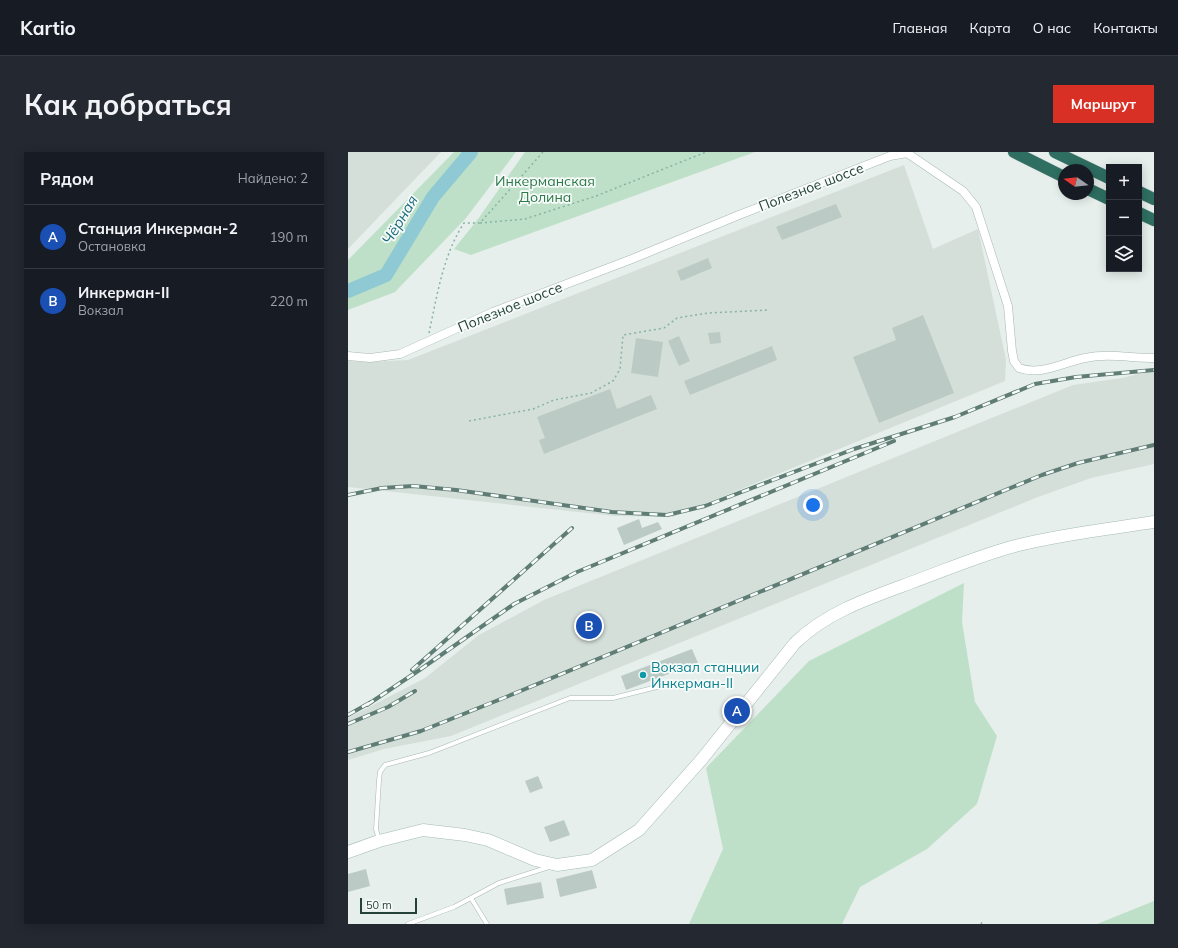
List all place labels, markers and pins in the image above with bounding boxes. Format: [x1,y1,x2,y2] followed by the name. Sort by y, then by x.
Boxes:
[576,611,602,641] pin: B
[651,658,759,692] place label: Вокзал станции Инкерман-II
[638,670,648,680] marker: Вокзал станции Инкерман-II
[724,696,750,726] pin: A

